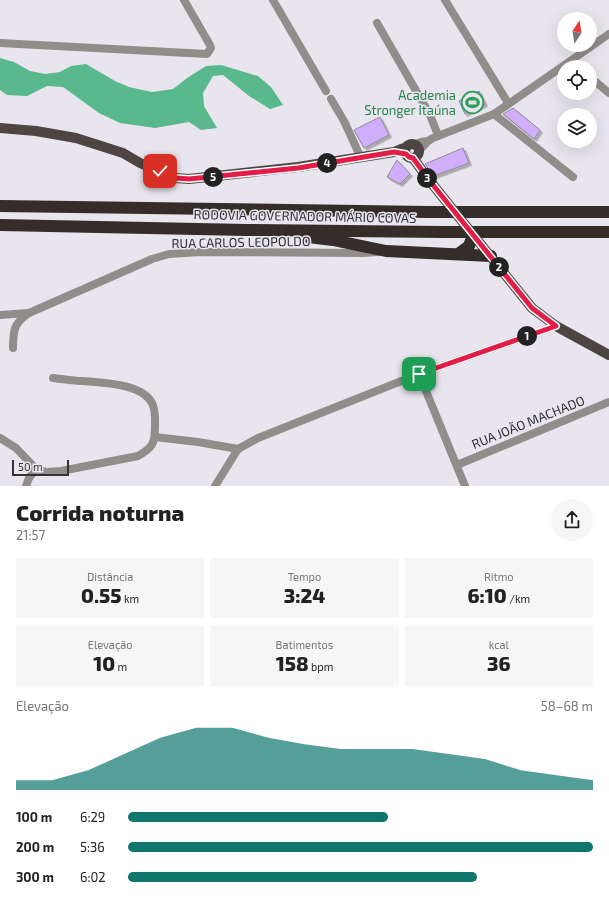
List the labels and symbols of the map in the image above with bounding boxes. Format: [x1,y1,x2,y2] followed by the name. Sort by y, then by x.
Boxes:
[557,12,597,52] north arrow
[364,87,456,118] place label: Academia Stronger Itaúna
[459,89,485,115] sports icon: Academia Stronger Itaúna
[317,153,337,173] pin: 4
[143,154,177,188] pin
[203,167,223,187] pin: 5
[417,168,437,188] pin: 3
[194,205,416,226] street label: RODOVIA GOVERNADOR MÁRIO COVAS
[171,233,311,251] street label: RUA CARLOS LEOPOLDO
[489,257,509,277] pin: 2
[517,326,537,346] pin: 1
[402,357,436,391] pin
[469,392,587,452] street label: RUA JOÃO MACHADO
[12,458,69,477] scale bar

